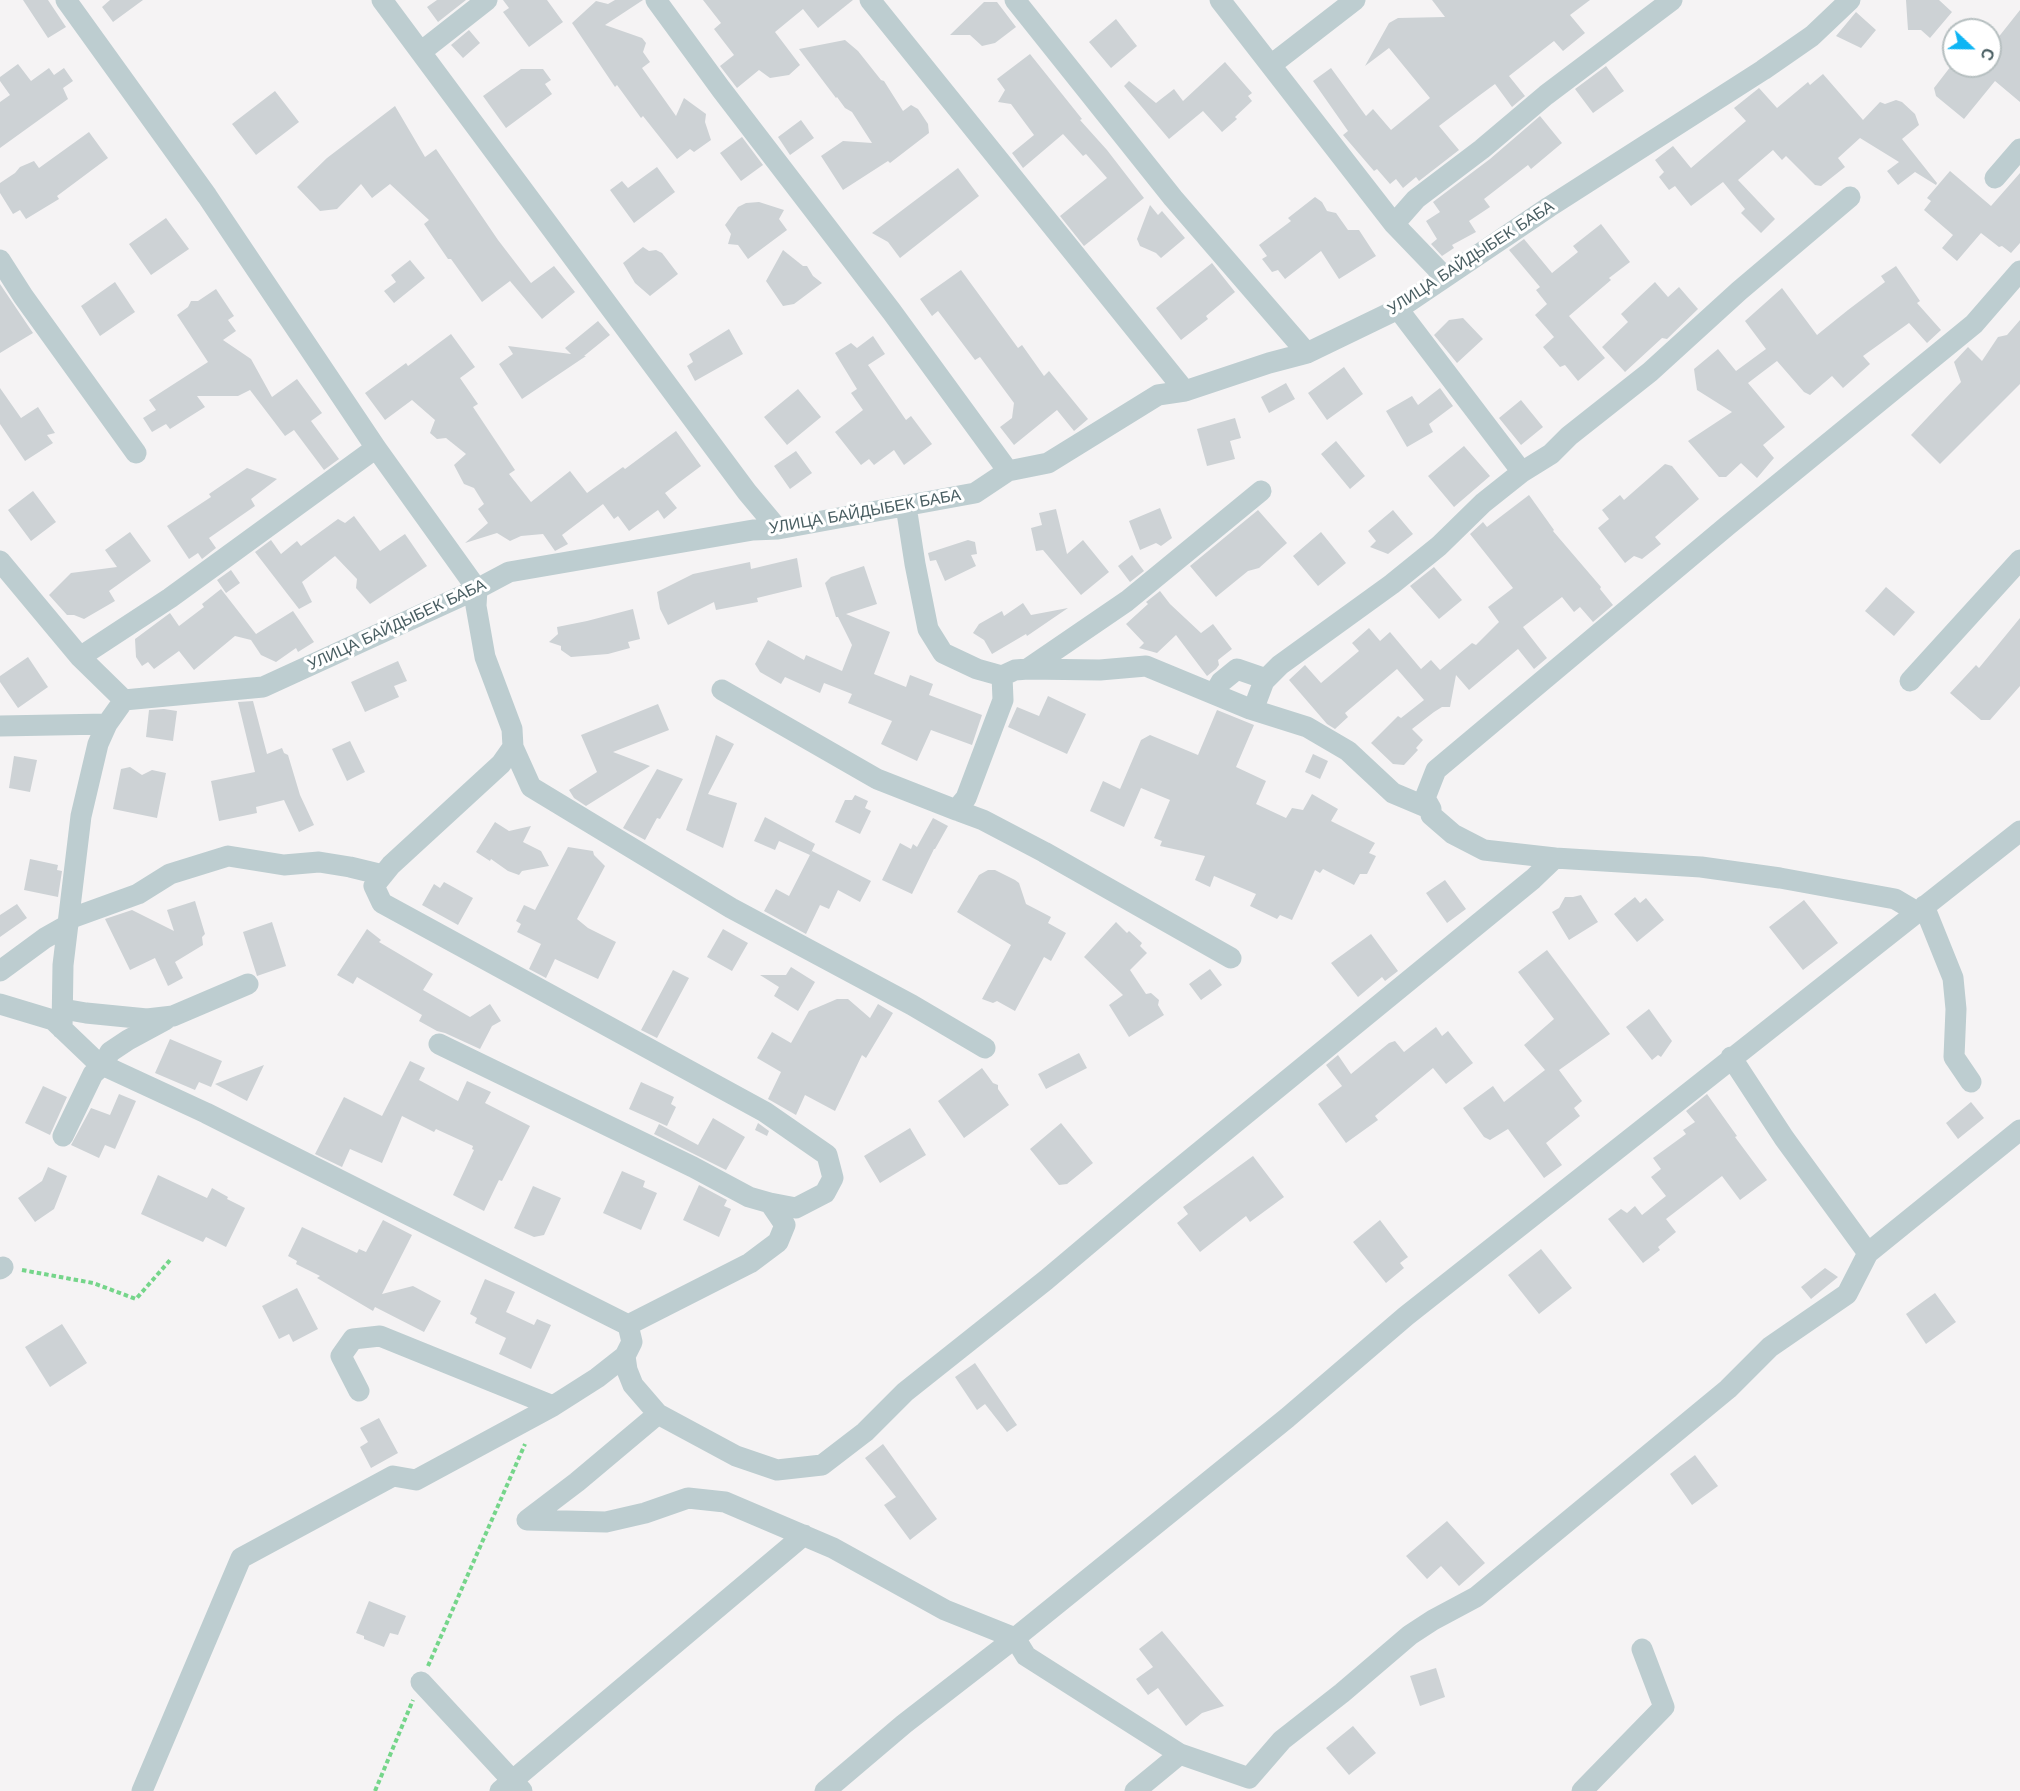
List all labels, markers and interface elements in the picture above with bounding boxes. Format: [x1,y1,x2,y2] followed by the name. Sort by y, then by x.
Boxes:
[1942,18,2002,78] north arrow
[1976,45,1998,63] text: С
[1384,197,1558,319] street label: УЛИЦА БАЙДЫБЕК БАБА
[768,486,962,538] street label: УЛИЦА БАЙДЫБЕК БАБА
[305,575,489,675] street label: УЛИЦА БАЙДЫБЕК БАБА

